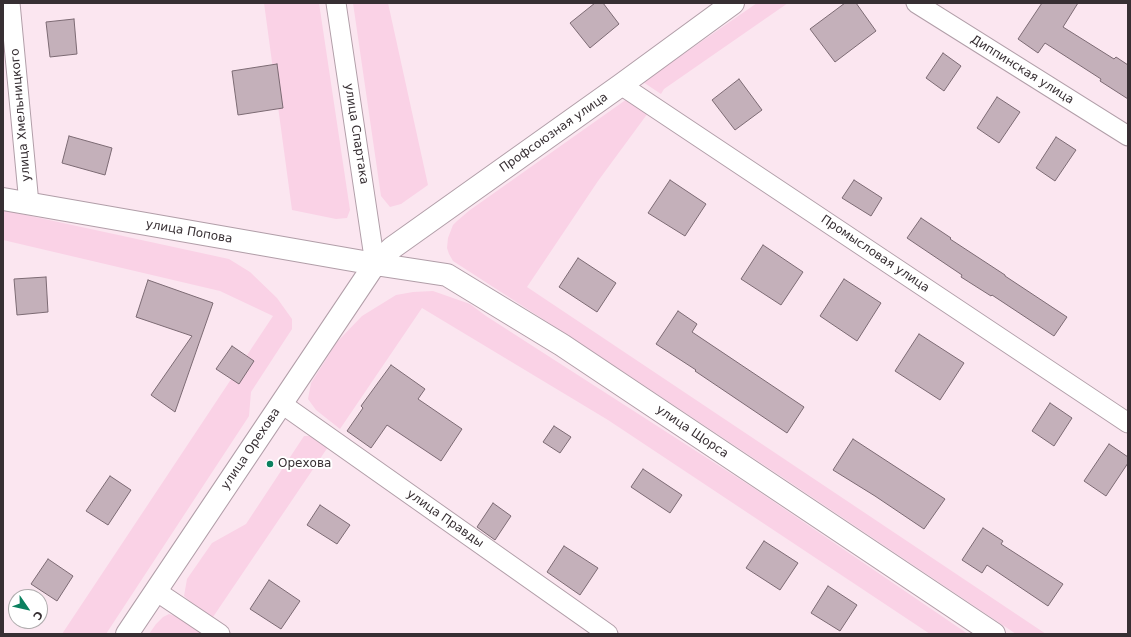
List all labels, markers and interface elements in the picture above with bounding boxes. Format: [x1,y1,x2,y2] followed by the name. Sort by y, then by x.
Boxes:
[968,32,1076,108] street label: Диппинская улица
[8,48,34,182] street label: улица Хмельницкого
[341,82,371,186] street label: улица Спартака
[497,90,611,176] street label: Профсоюзная улица
[818,212,932,296] street label: Промысловая улица
[144,217,234,247] street label: улица Попова
[653,403,731,461] street label: улица Щорса
[218,406,284,492] street label: улица Орехова
[278,457,331,471] place label: Орехова
[265,459,275,469] marker: Орехова
[404,487,486,551] street label: улица Правды
[8,589,48,629] north arrow
[30,608,45,622] text: С

